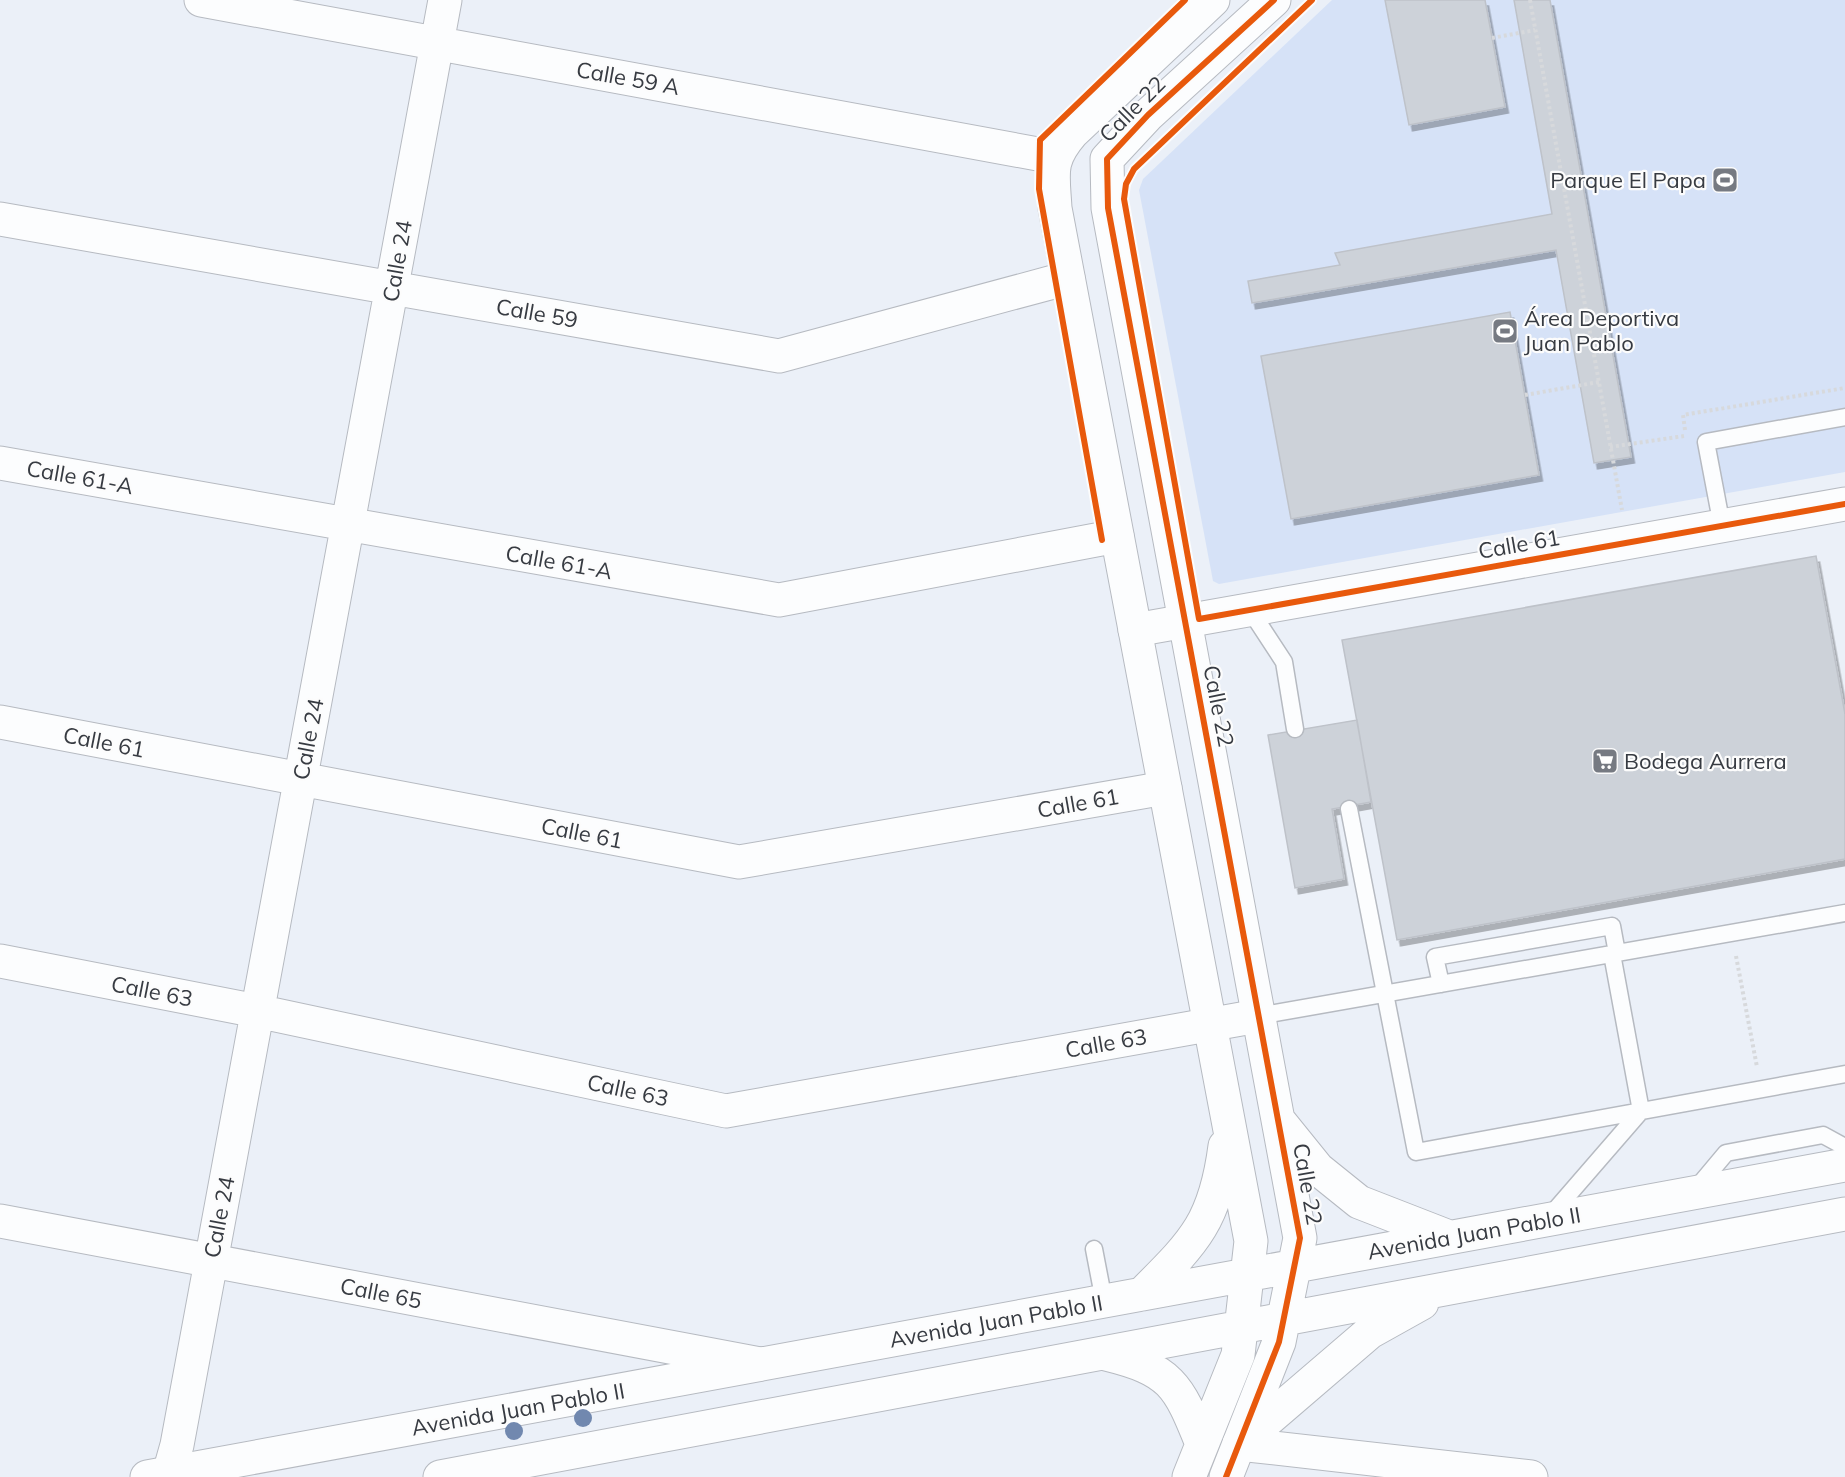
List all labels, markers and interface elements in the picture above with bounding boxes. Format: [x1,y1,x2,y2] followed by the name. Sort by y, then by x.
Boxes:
[574,55,682,101] street label: Calle 59 A
[1093,70,1171,148] street label: Calle 22
[1710,165,1740,195] sports icon: Parque El Papa
[1550,166,1706,194] place label: Parque El Papa
[376,218,418,304] street label: Calle 24
[494,292,580,334] street label: Calle 59
[1524,304,1679,357] place label: Área Deportiva Juan Pablo
[1490,316,1520,346] sports icon: Área Deportiva Juan Pablo
[25,454,135,500] street label: Calle 61-A
[1476,523,1562,565] street label: Calle 61
[504,539,614,585] street label: Calle 61-A
[1197,663,1241,749] street label: Calle 22
[286,696,330,782] street label: Calle 24
[61,720,147,764] street label: Calle 61
[1590,746,1620,776] supermarket icon: Bodega Aurrera
[1624,747,1787,775] place label: Bodega Aurrera
[1035,782,1121,824] street label: Calle 61
[539,811,625,855] street label: Calle 61
[109,969,195,1013] street label: Calle 63
[1063,1022,1149,1064] street label: Calle 63
[585,1068,671,1112] street label: Calle 63
[1287,1141,1329,1227] street label: Calle 22
[197,1174,241,1260] street label: Calle 24
[1365,1200,1583,1266] street label: Avenida Juan Pablo II
[338,1271,424,1315] street label: Calle 65
[887,1288,1105,1354] street label: Avenida Juan Pablo II
[409,1376,627,1442] street label: Avenida Juan Pablo II

